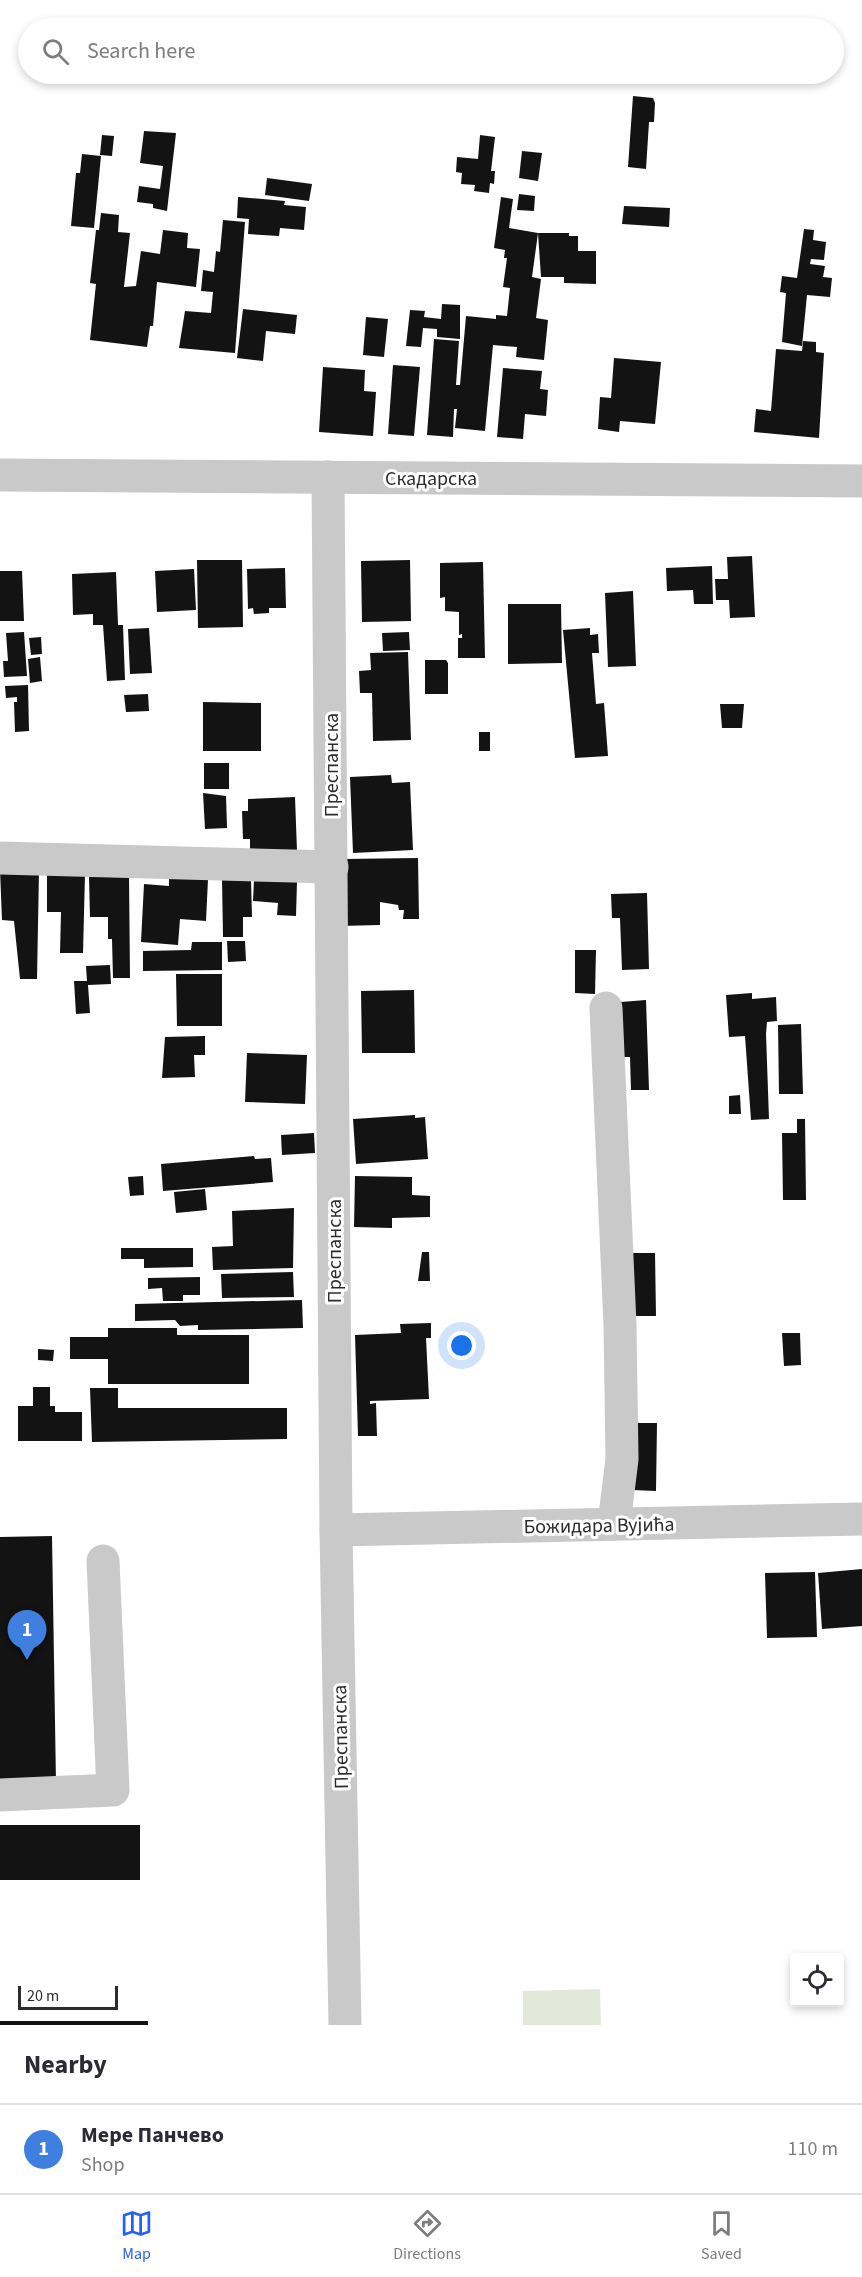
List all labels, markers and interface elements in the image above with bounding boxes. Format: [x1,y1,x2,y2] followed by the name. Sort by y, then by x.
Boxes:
[18,18,844,84] search box
[39,35,72,68] icon: search
[87,35,195,67] text: Search here
[385,465,477,493] street label: Скадарска
[318,713,346,817] street label: Преспанска
[321,1199,349,1303] street label: Преспанска
[447,1331,476,1360] your location
[523,1511,675,1541] street label: Божидара Вујића
[8,1610,46,1660] pin: 1
[326,1685,356,1789] street label: Преспанска
[790,1953,844,2007] map controls
[790,1953,844,2007] button: locate
[18,1983,118,2010] scale bar
[27,1985,59,2007] text: 20 m
[24,2046,107,2083] text: Nearby
[81,2119,224,2151] text: Мере Панчево
[38,2135,49,2163] text: 1
[788,2135,838,2163] text: 110 m
[81,2151,125,2179] text: Shop
[120,2207,153,2265] tab: Map
[393,2207,461,2265] tab: Directions
[701,2207,742,2265] tab: Saved

